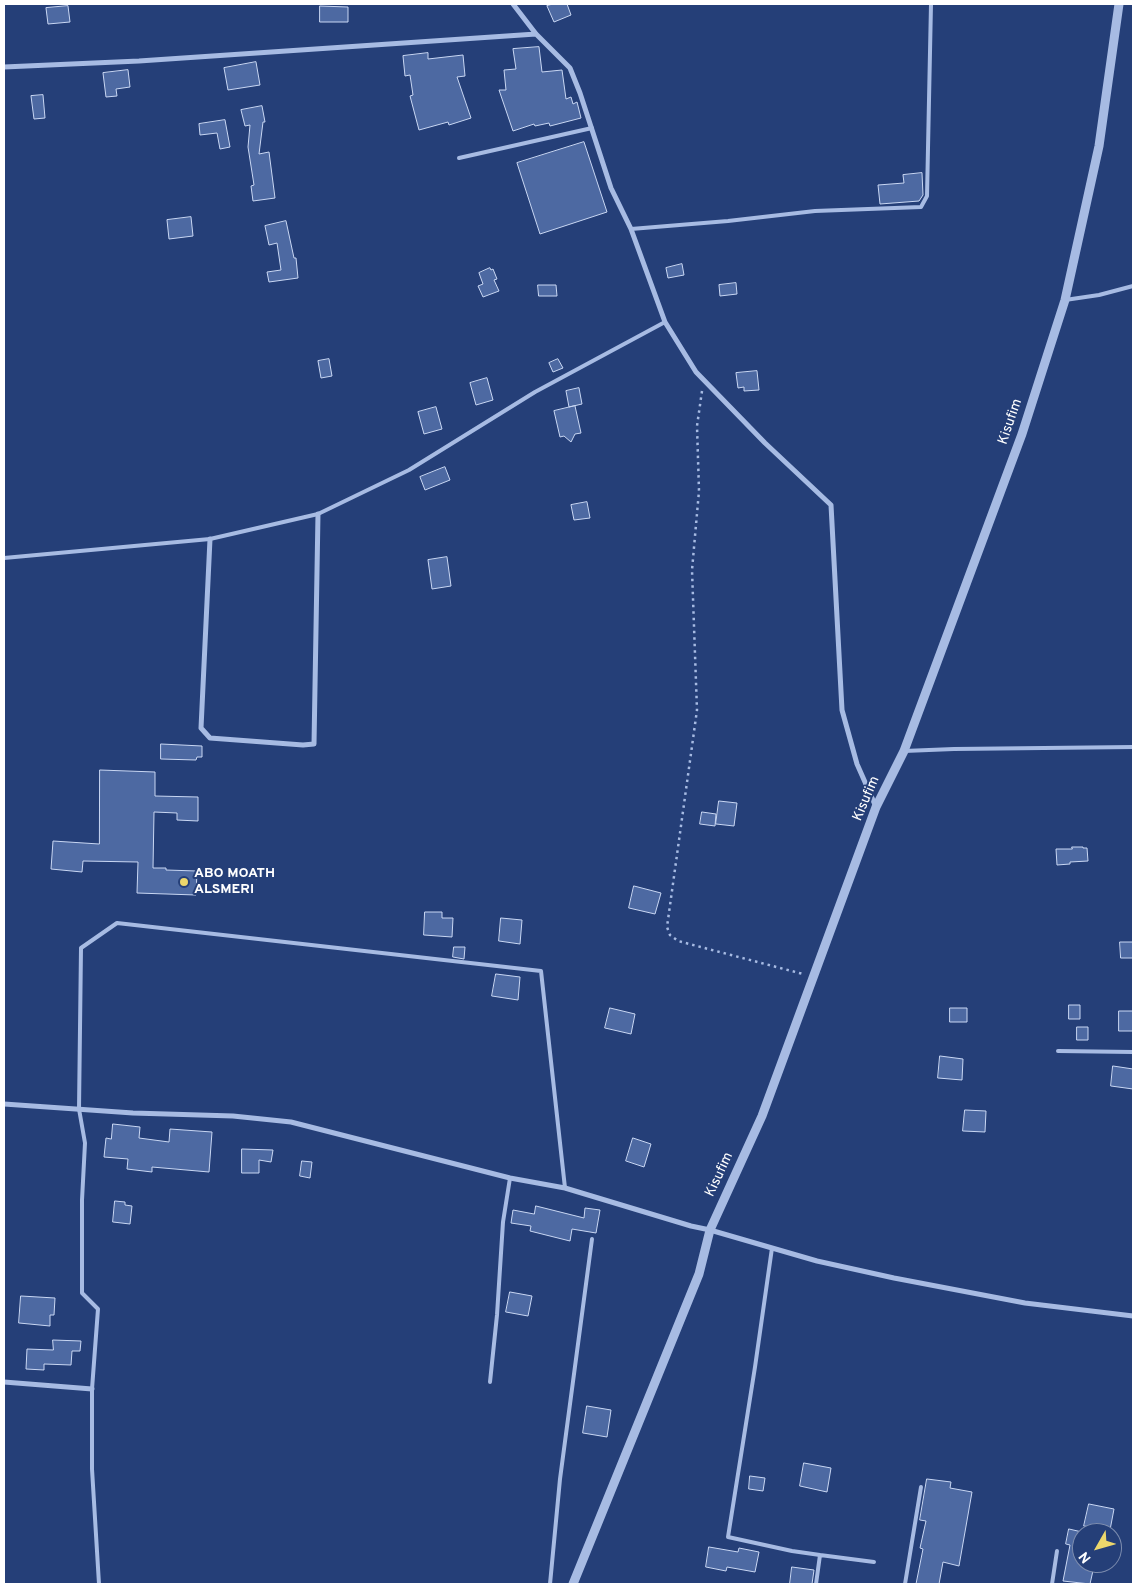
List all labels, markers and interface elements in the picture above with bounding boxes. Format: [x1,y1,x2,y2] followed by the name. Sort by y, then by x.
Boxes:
[995,397,1027,447] street label: Kisufim
[850,774,884,824] street label: Kisufim
[194,866,275,899] place label: ABO MOATH ALSMERI
[178,876,190,888] marker: ABO MOATH ALSMERI
[702,1150,738,1200] street label: Kisufim
[1072,1523,1122,1573] north arrow
[1076,1548,1095,1566] text: N

